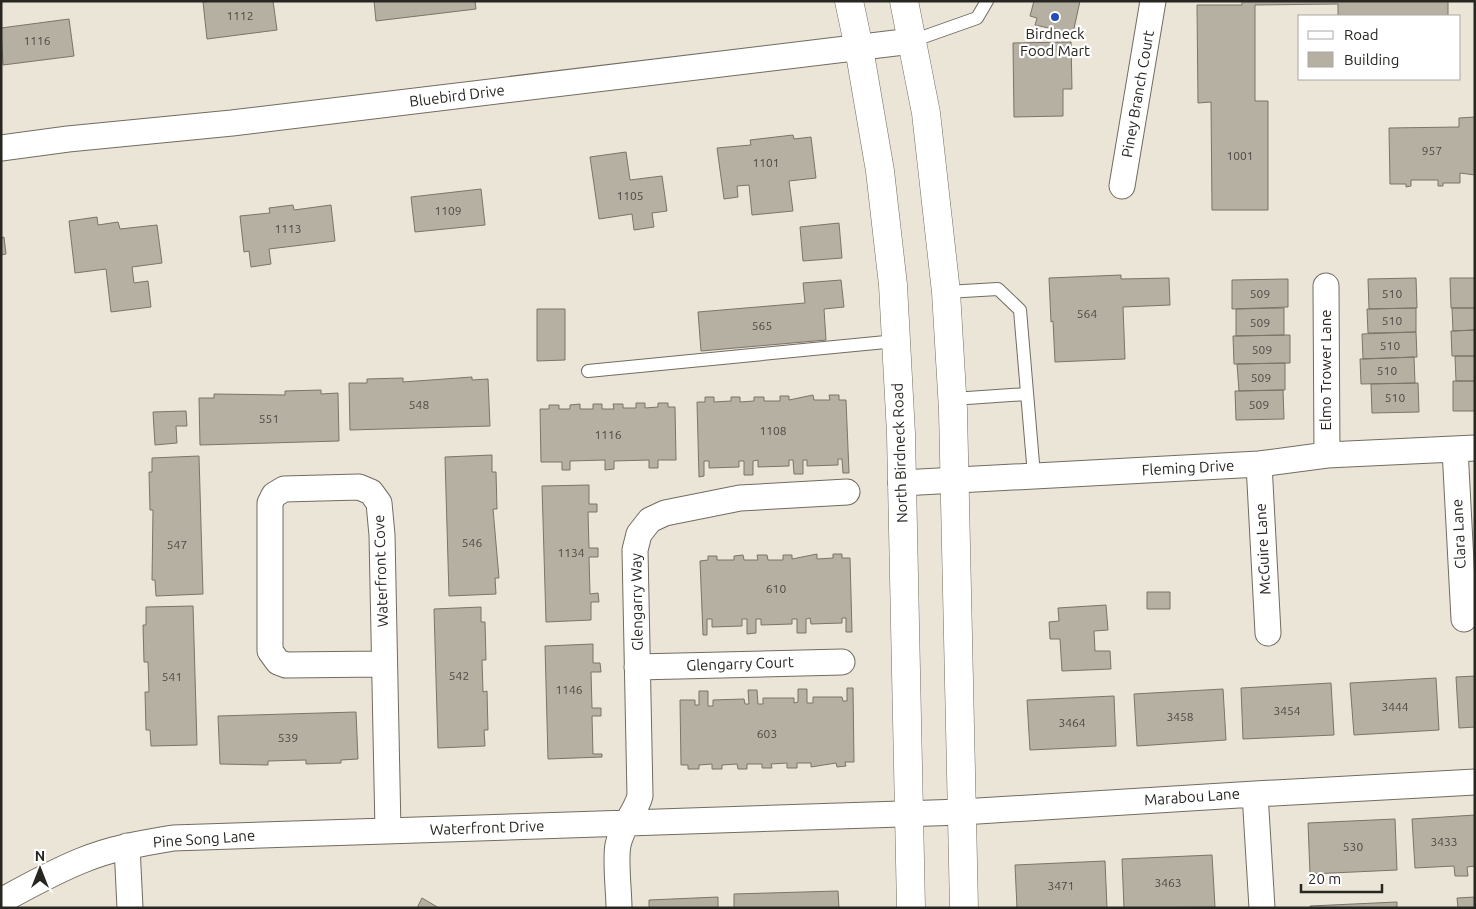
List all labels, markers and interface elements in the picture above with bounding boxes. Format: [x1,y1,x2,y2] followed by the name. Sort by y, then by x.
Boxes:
[226,9,254,22] house number: 1112
[1049,11,1061,23] marker: Birdneck Food Mart
[1298,15,1461,80] legend
[1020,25,1090,59] place label: Birdneck Food Mart
[1344,26,1379,43] text: Road
[1118,29,1157,159] street label: Piney Branch Court
[23,34,51,47] house number: 1116
[1344,51,1399,68] text: Building
[408,81,506,110] street label: Bluebird Drive
[1422,144,1442,157] house number: 957
[1226,149,1254,162] house number: 1001
[752,156,780,169] house number: 1101
[616,189,644,202] house number: 1105
[434,204,462,217] house number: 1109
[274,222,302,235] house number: 1113
[1250,287,1270,300] house number: 509
[1382,287,1402,300] house number: 510
[1077,307,1097,320] house number: 564
[1317,310,1334,431] street label: Elmo Trower Lane
[1382,314,1402,327] house number: 510
[1250,316,1270,329] house number: 509
[752,319,772,332] house number: 565
[1380,339,1400,352] house number: 510
[1252,343,1272,356] house number: 509
[1377,364,1397,377] house number: 510
[1251,371,1271,384] house number: 509
[889,383,910,523] street label: North Birdneck Road
[1385,391,1405,404] house number: 510
[409,398,429,411] house number: 548
[1249,398,1269,411] house number: 509
[259,412,279,425] house number: 551
[759,424,787,437] house number: 1108
[594,428,622,441] house number: 1116
[1141,457,1235,478] street label: Fleming Drive
[1448,499,1469,569] street label: Clara Lane
[1252,503,1273,595] street label: McGuire Lane
[370,514,391,628] street label: Waterfront Cove
[462,536,482,549] house number: 546
[167,538,187,551] house number: 547
[557,546,585,559] house number: 1134
[627,553,646,651] street label: Glengarry Way
[766,582,786,595] house number: 610
[686,653,794,674] street label: Glengarry Court
[449,669,469,682] house number: 542
[162,670,182,683] house number: 541
[555,683,583,696] house number: 1146
[1381,700,1409,713] house number: 3444
[1273,704,1301,717] house number: 3454
[1166,710,1194,723] house number: 3458
[1058,716,1086,729] house number: 3464
[757,727,777,740] house number: 603
[278,731,298,744] house number: 539
[1144,785,1240,808] street label: Marabou Lane
[429,817,545,838] street label: Waterfront Drive
[152,826,256,851] street label: Pine Song Lane
[1430,835,1458,848] house number: 3433
[1343,840,1363,853] house number: 530
[15,844,65,894] north arrow
[35,848,45,864] text: N
[1301,862,1382,894] scale bar
[1308,870,1341,887] text: 20 m
[1154,876,1182,889] house number: 3463
[1047,879,1075,892] house number: 3471

